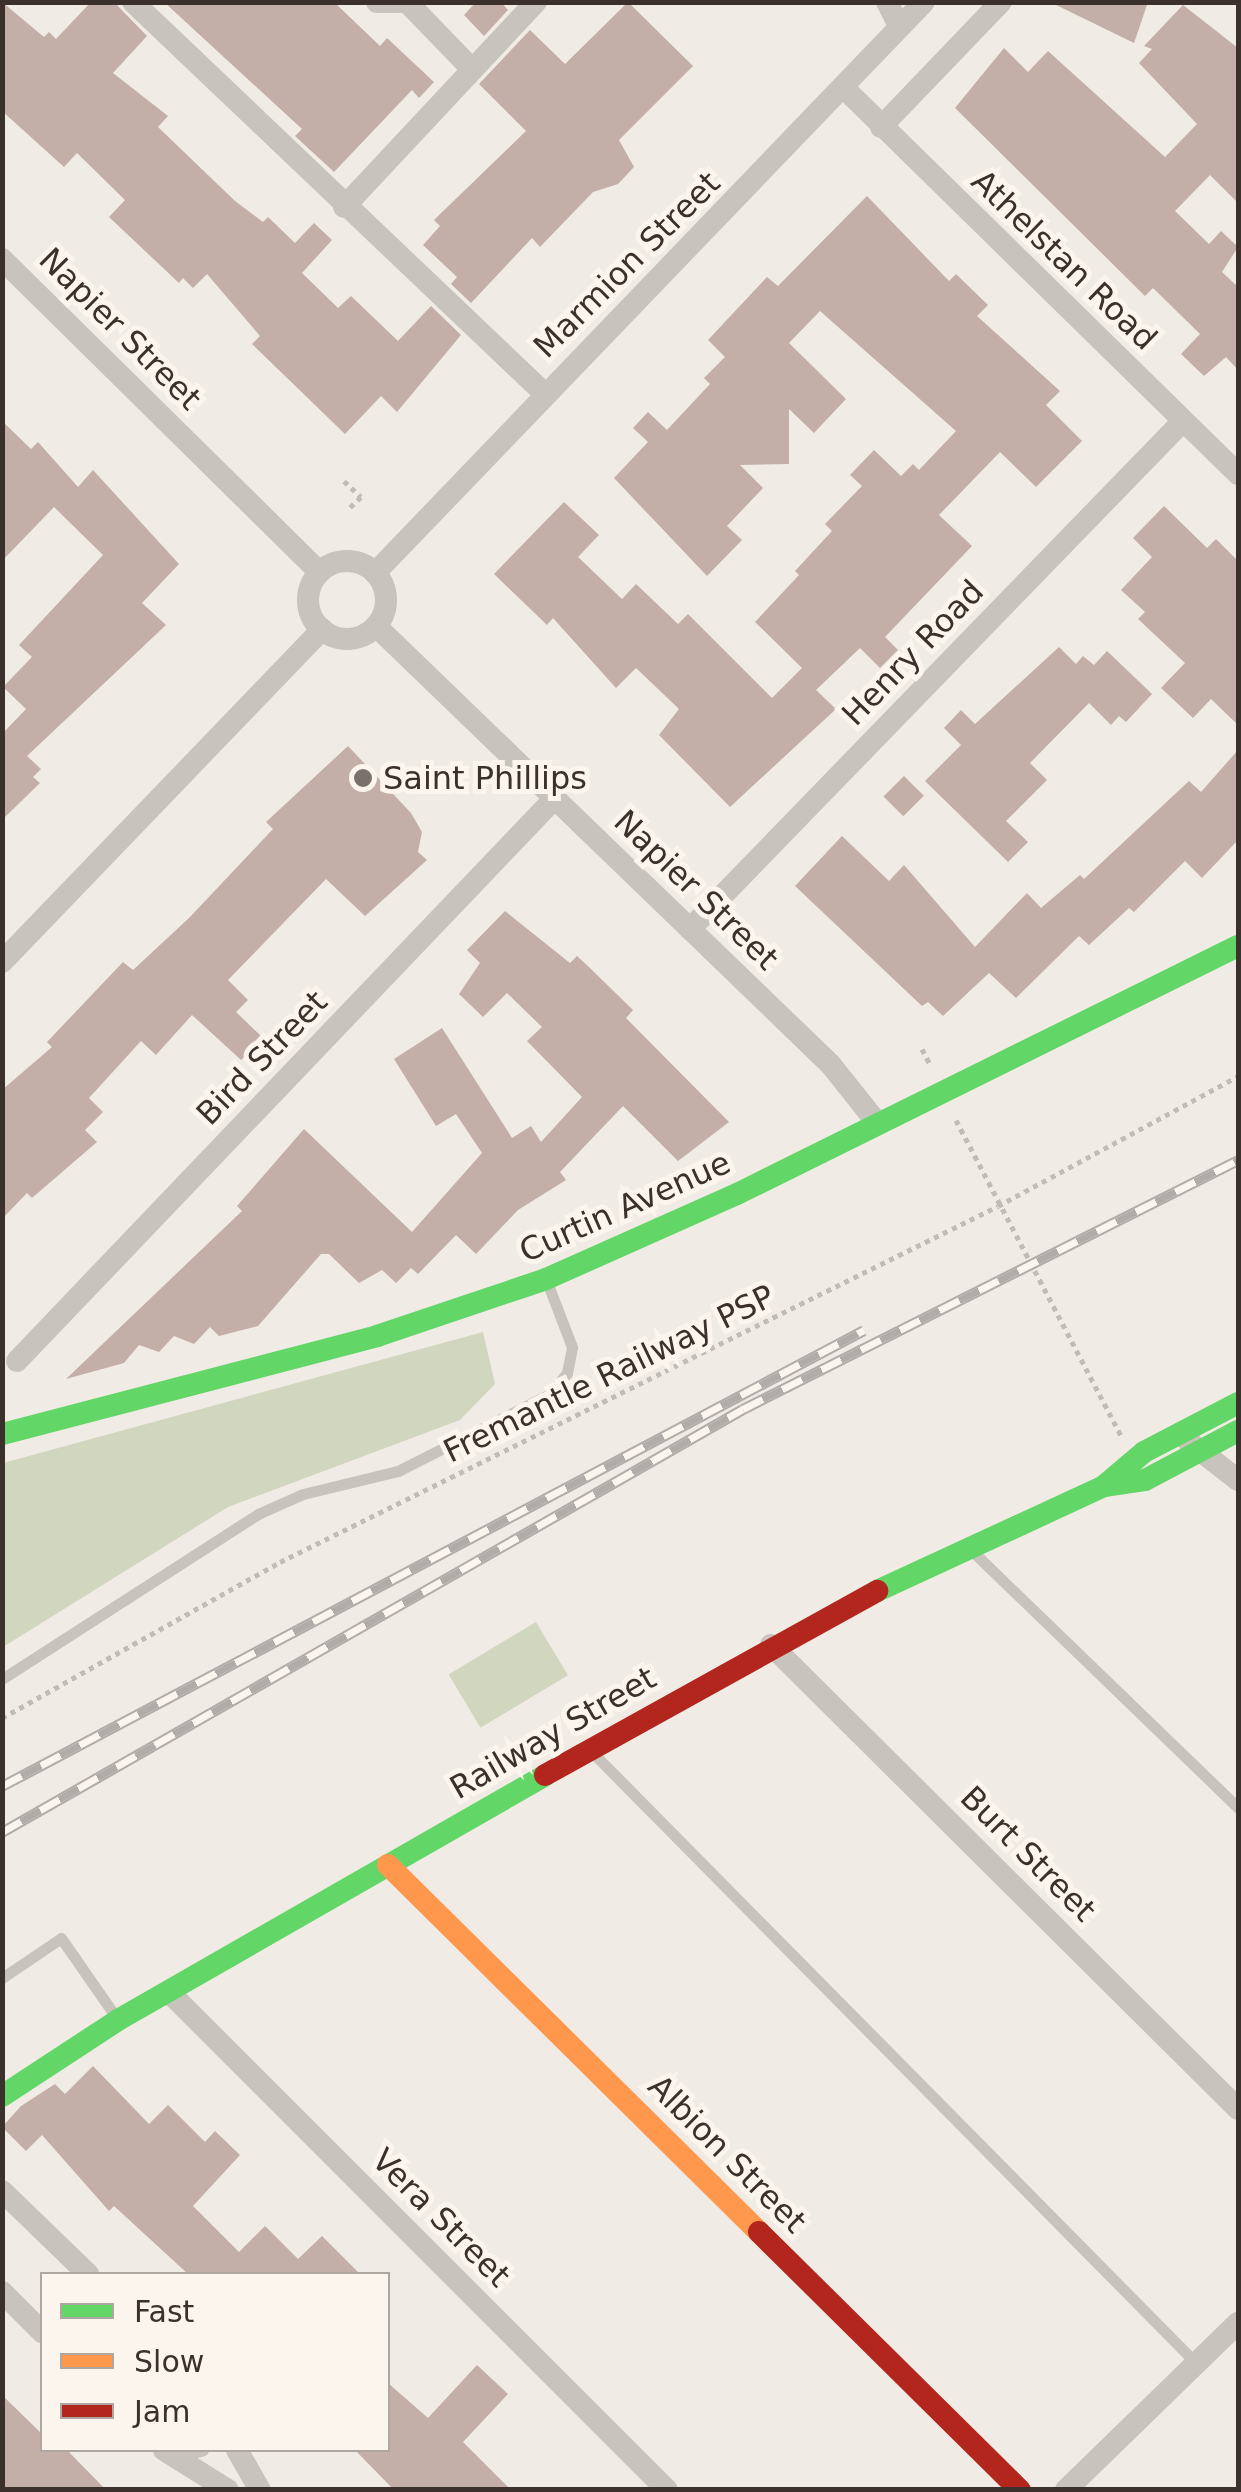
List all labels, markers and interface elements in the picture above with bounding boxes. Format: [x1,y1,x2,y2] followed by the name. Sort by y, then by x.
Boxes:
[964,162,1164,358] street label: Athelstan Road
[526,164,728,366] street label: Marmion Street
[31,240,209,418] street label: Napier Street
[834,573,992,733] street label: Henry Road
[383,759,587,797] place label: Saint Phillips
[352,767,374,789] marker: Saint Phillips
[606,802,786,978] street label: Napier Street
[189,983,335,1133] street label: Bird Street
[514,1143,736,1271] street label: Curtin Avenue
[437,1277,781,1471] street label: Fremantle Railway PSP
[443,1659,663,1807] street label: Railway Street
[952,1778,1104,1930] street label: Burt Street
[640,2067,814,2241] street label: Albion Street
[364,2141,518,2295] street label: Vera Street
[40,2272,390,2452] legend
[134,2294,194,2329] text: Fast
[134,2344,204,2379] text: Slow
[134,2394,190,2429] text: Jam

